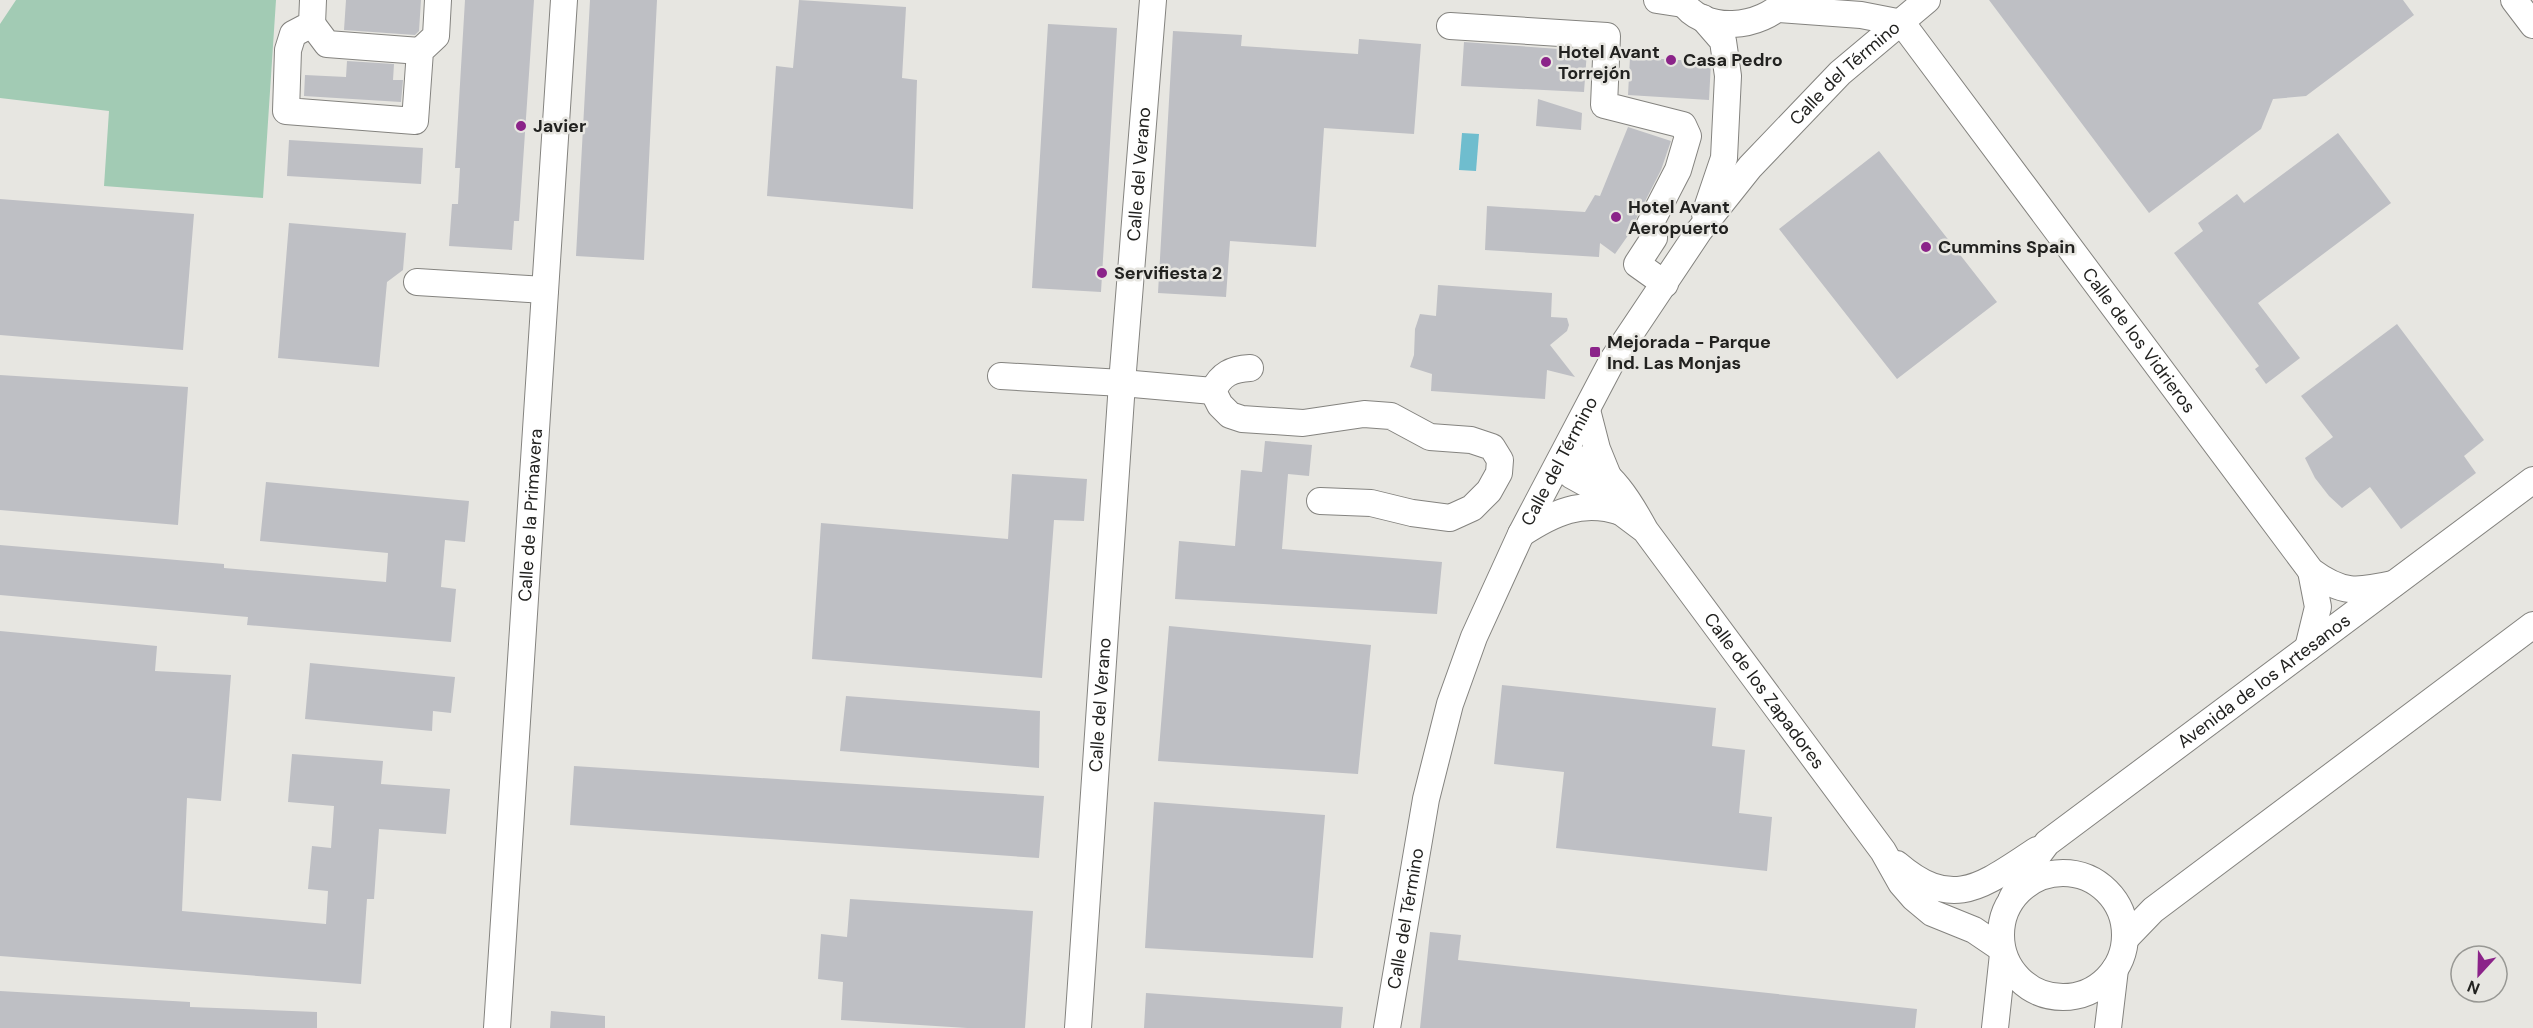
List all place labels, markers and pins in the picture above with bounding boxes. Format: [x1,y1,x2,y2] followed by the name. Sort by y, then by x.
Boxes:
[1558,40,1660,85] place label: Hotel Avant Torrejón
[1683,48,1783,72] place label: Casa Pedro
[1664,53,1678,67] marker: Casa Pedro
[1539,55,1553,69] marker: Hotel Avant Torrejón
[533,114,586,138] place label: Javier
[514,119,528,133] marker: Javier
[1628,195,1730,240] place label: Hotel Avant Aeropuerto
[1609,210,1623,224] marker: Hotel Avant Aeropuerto
[1938,235,2075,259] place label: Cummins Spain
[1919,240,1933,254] marker: Cummins Spain
[1114,261,1222,285] place label: Servifiesta 2
[1095,266,1109,280] marker: Servifiesta 2
[1607,330,1771,375] place label: Mejorada - Parque Ind. Las Monjas
[1588,345,1602,359] marker: Mejorada - Parque Ind. Las Monjas

